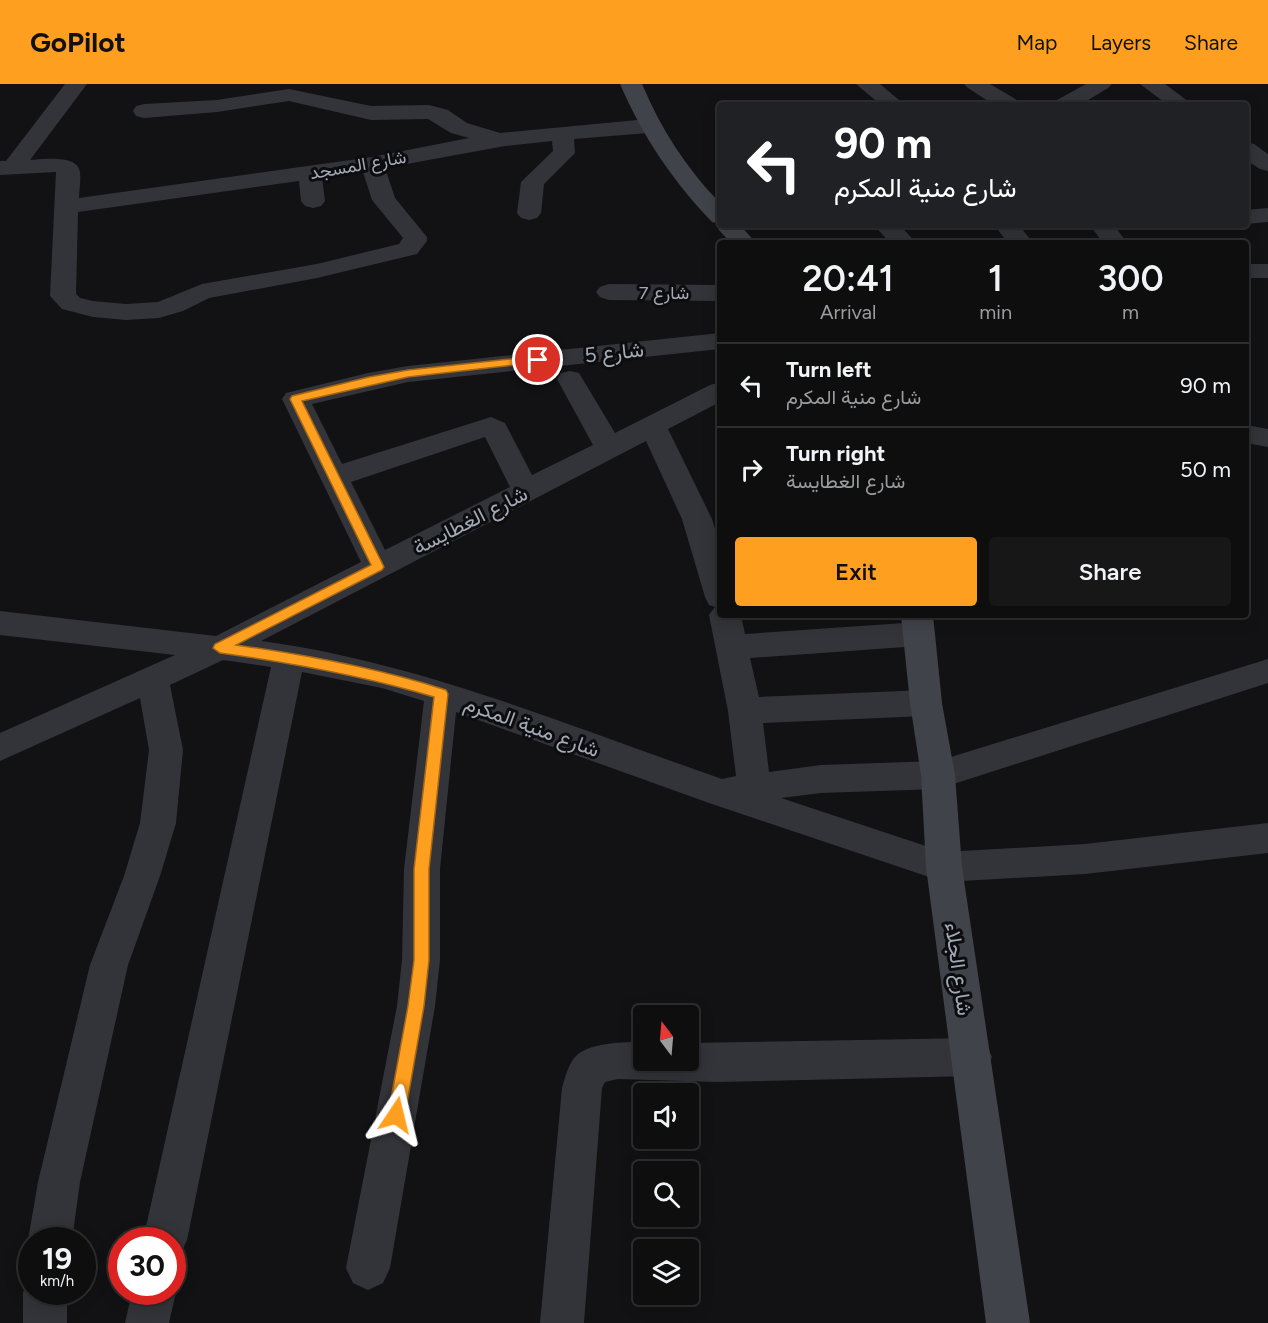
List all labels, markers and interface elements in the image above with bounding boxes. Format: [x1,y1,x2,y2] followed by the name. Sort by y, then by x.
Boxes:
[30,25,126,59] text: GoPilot
[1017,30,1057,55] text: Map
[1090,30,1151,55] text: Layers
[1184,30,1238,55] text: Share
[834,118,932,169] text: 90 m
[735,126,813,204] icon: left
[308,146,408,185] street label: شارع المسجد
[834,171,1017,204] text: شارع منية المكرم
[802,257,894,300] text: 20:41
[988,257,1003,300] text: 1
[1097,257,1164,300] text: 300
[639,282,689,305] street label: شارع 7
[820,300,876,324] text: Arrival
[979,300,1012,324] text: min
[1122,300,1139,324] text: m
[512,334,563,385] pin
[583,336,645,370] street label: شارع 5
[521,343,554,376] icon: arrive
[786,356,872,383] text: Turn left
[735,369,768,402] icon: left
[1180,372,1231,399] text: 90 m
[786,385,921,409] text: شارع منية المكرم
[786,440,885,467] text: Turn right
[735,453,768,486] icon: right
[1180,456,1231,483] text: 50 m
[786,469,905,493] text: شارع الغطايسة
[409,480,532,561] street label: شارع الغطايسة
[735,537,977,606] button: Exit
[989,537,1231,606] button: Share
[460,690,603,764] street label: شارع منية المكرم
[938,921,978,1017] street label: شارع الجلاء
[633,1005,699,1071] north arrow
[633,1005,699,1305] map controls
[364,1083,428,1147] position arrow
[633,1083,699,1149] button: sound
[633,1161,699,1227] button: search
[108,1227,186,1305] speed limit sign: 30
[633,1239,699,1305] button: layers
[42,1240,72,1277] text: 19
[40,1272,74,1290] text: km/h

